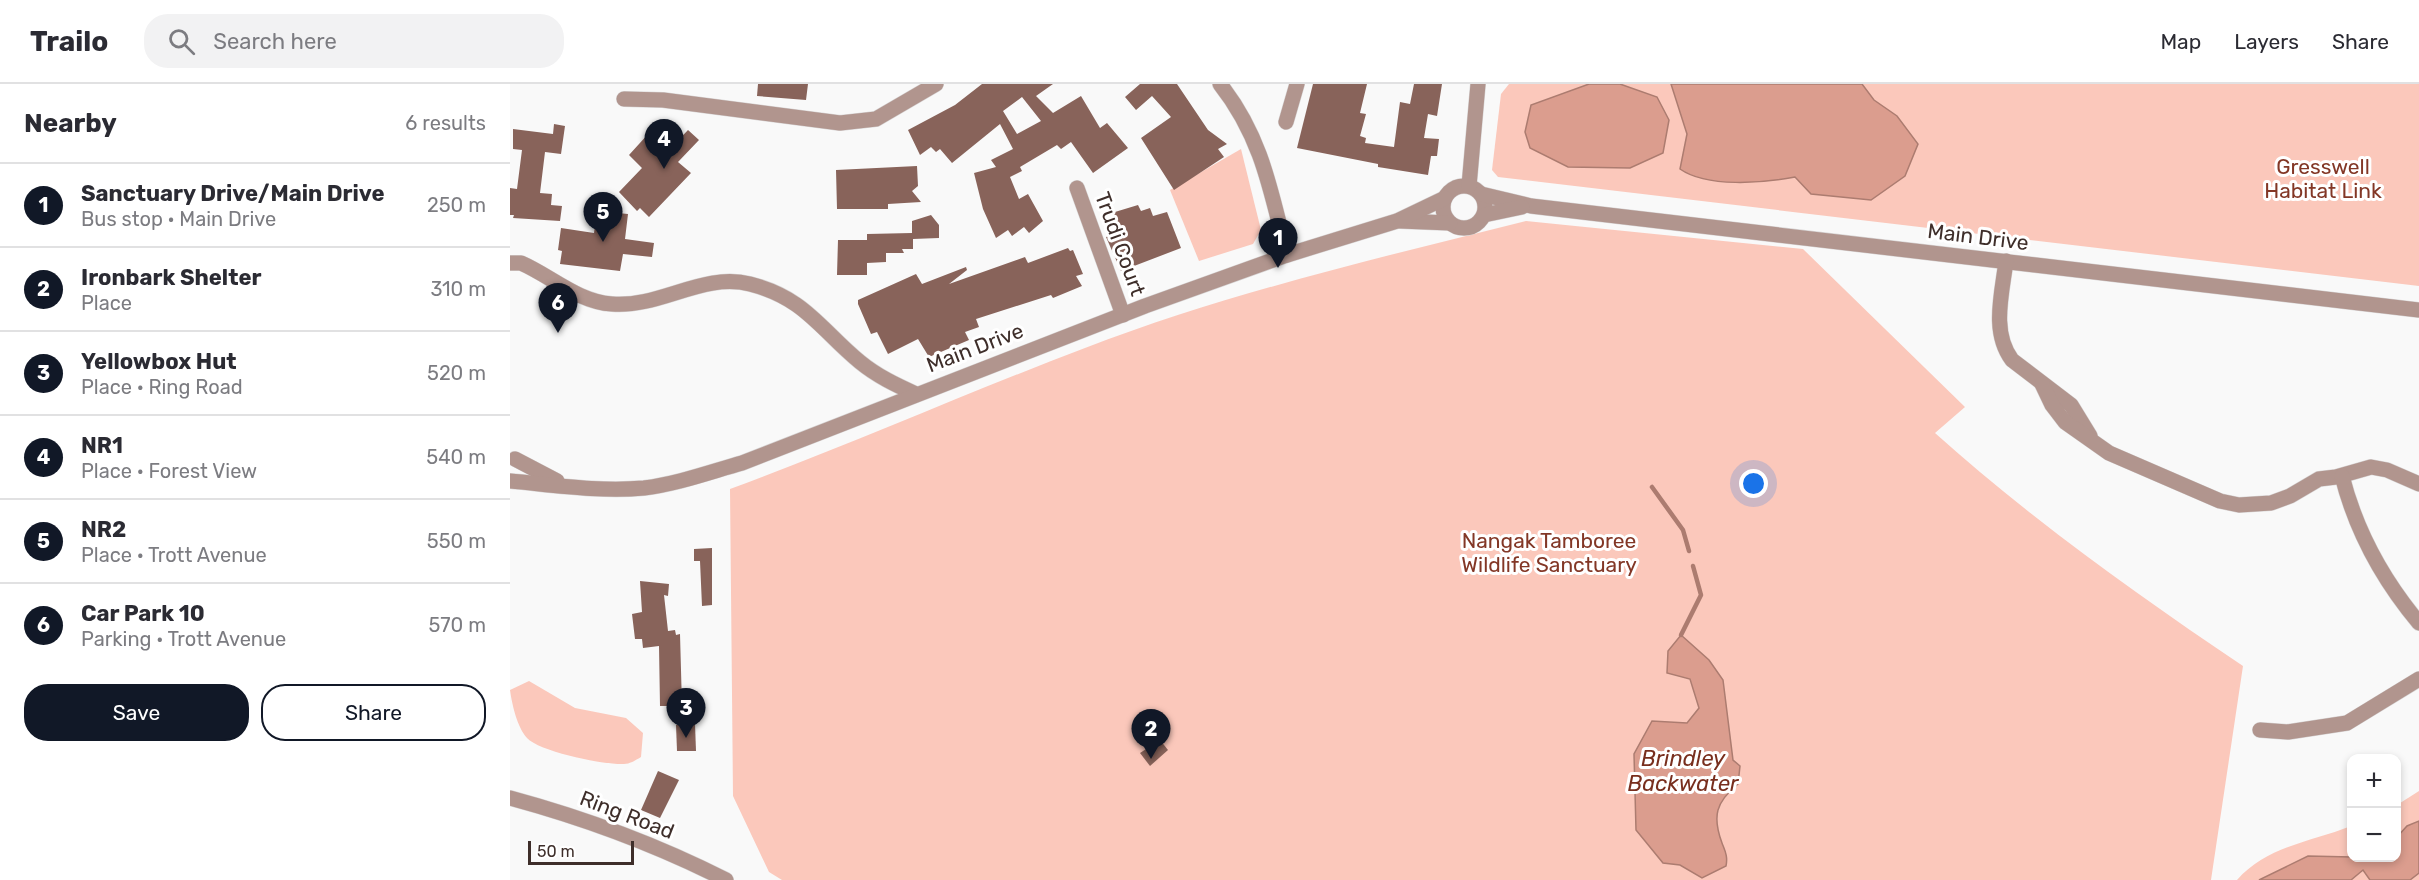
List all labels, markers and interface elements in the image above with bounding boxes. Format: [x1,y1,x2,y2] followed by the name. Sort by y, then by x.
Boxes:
[144,14,564,68] search box
[30,25,108,58] text: Trailo
[165,25,198,58] icon: search
[213,28,337,55] text: Search here
[2160,29,2201,54] text: Map
[2234,29,2299,54] text: Layers
[2332,29,2389,54] text: Share
[24,108,117,139] text: Nearby
[405,111,486,135] text: 6 results
[644,120,684,169] pin: 4
[2264,154,2382,203] park label: Gresswell Habitat Link
[81,180,385,207] text: Sanctuary Drive/Main Drive
[1090,188,1151,299] street label: Trudi Court
[584,192,622,242] pin: 5
[39,193,48,217] text: 1
[427,193,486,217] text: 250 m
[81,207,276,231] text: Bus stop · Main Drive
[1258,218,1298,268] pin: 1
[1926,218,2030,255] street label: Main Drive
[81,264,262,291] text: Ironbark Shelter
[37,277,50,301] text: 2
[430,277,486,301] text: 310 m
[538,284,578,333] pin: 6
[81,291,132,315] text: Place
[923,318,1027,377] street label: Main Drive
[81,348,237,375] text: Yellowbox Hut
[37,361,50,385] text: 3
[427,361,486,385] text: 520 m
[81,375,243,399] text: Place · Ring Road
[81,432,123,459] text: NR1
[37,445,50,469] text: 4
[426,445,486,469] text: 540 m
[81,459,257,483] text: Place · Forest View
[1739,469,1768,498] your location
[81,516,126,543] text: NR2
[1461,528,1637,577] park label: Nangak Tamboree Wildlife Sanctuary
[37,529,50,553] text: 5
[427,529,486,553] text: 550 m
[81,543,267,567] text: Place · Trott Avenue
[81,600,205,627] text: Car Park 10
[37,613,50,637] text: 6
[428,613,486,637] text: 570 m
[81,627,286,651] text: Parking · Trott Avenue
[24,684,249,741] button: Save
[261,684,486,741] button: Share
[666,688,705,738] pin: 3
[1132,710,1170,759] pin: 2
[1628,745,1740,797] water label: Brindley Backwater
[2347,754,2401,862] map controls
[2347,754,2401,808] button: +
[576,785,678,844] street label: Ring Road
[2347,808,2401,862] button: −
[528,838,634,866] scale bar
[537,842,575,861] text: 50 m

